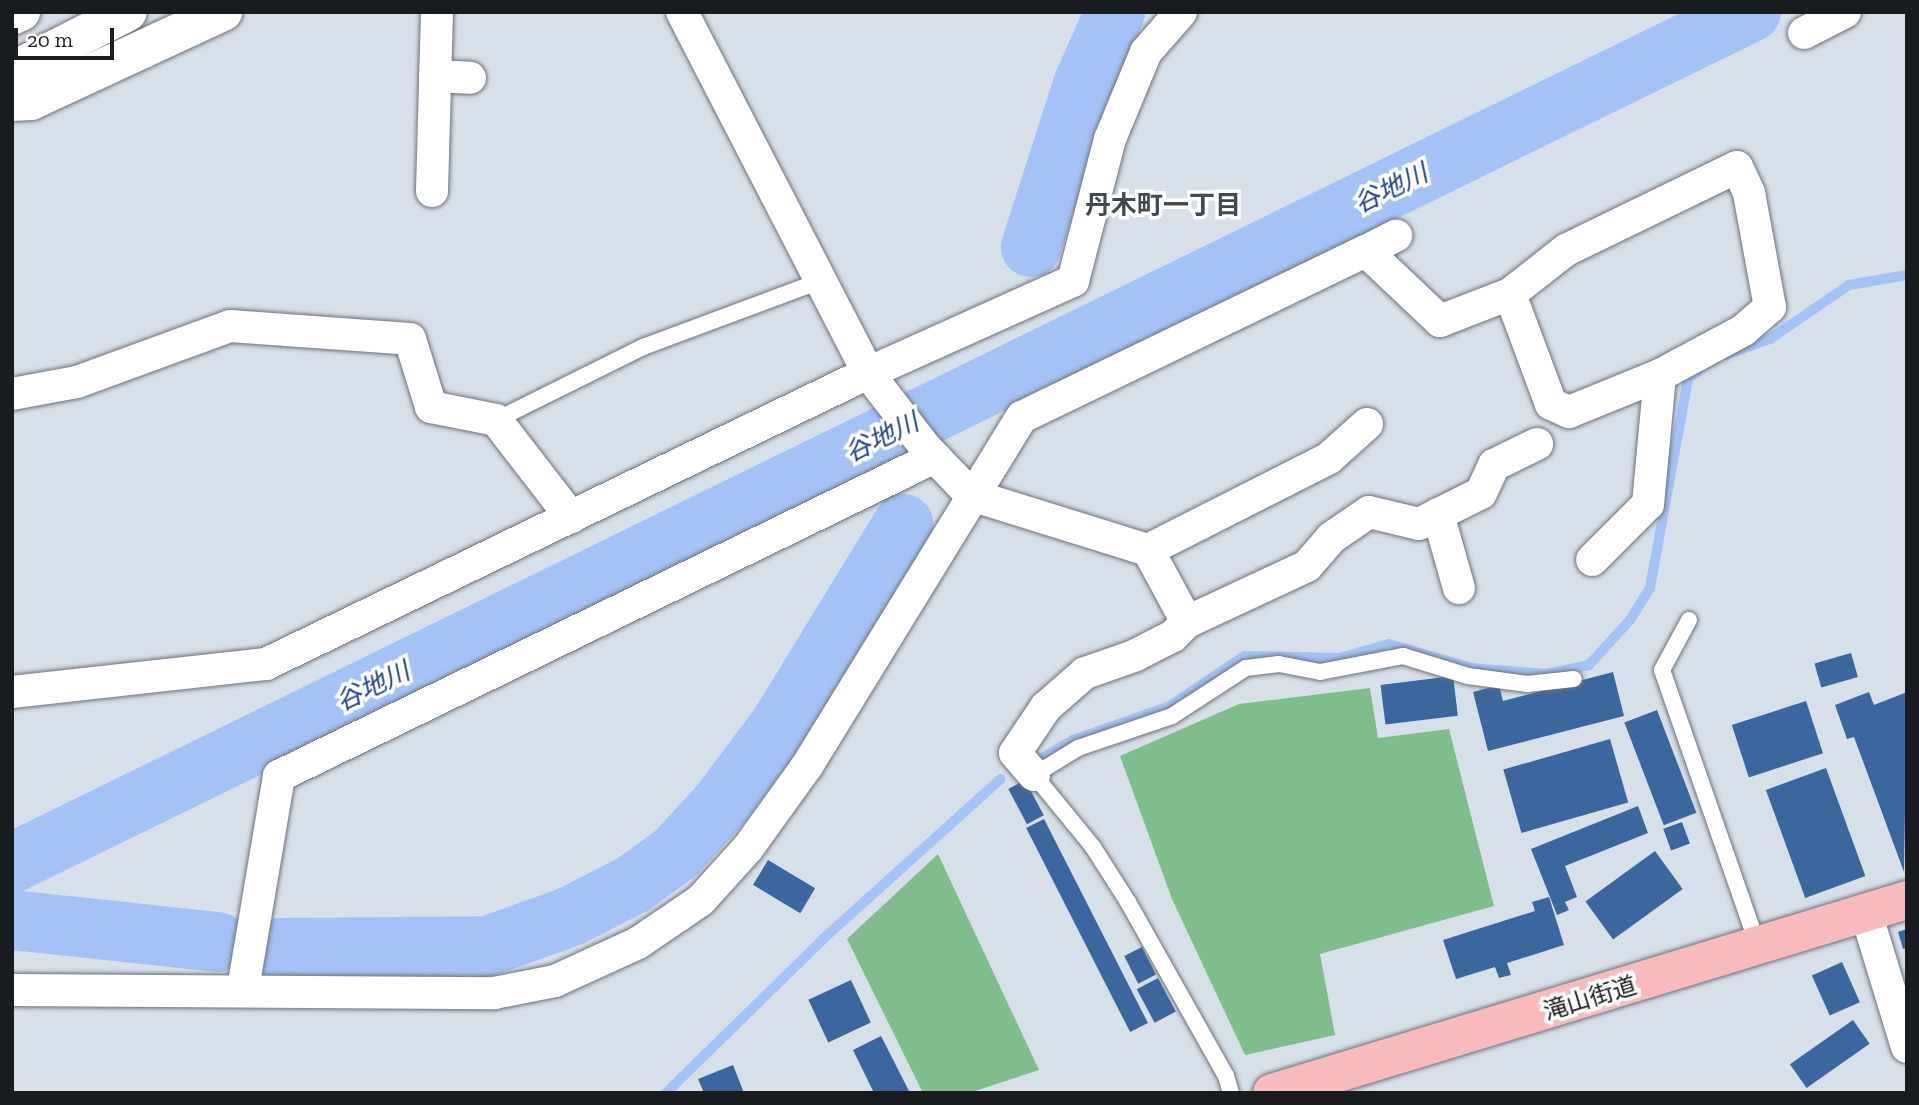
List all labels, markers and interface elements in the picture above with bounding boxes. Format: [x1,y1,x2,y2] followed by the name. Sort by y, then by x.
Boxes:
[18,14,117,58] scale bar
[27,27,73,52] text: 20 m
[1349,158,1433,220] water label: 谷地川
[1085,190,1241,222] district label: 丹木町一丁目
[840,407,924,469] water label: 谷地川
[331,656,415,718] water label: 谷地川
[1540,970,1640,1026] street label: 滝山街道

